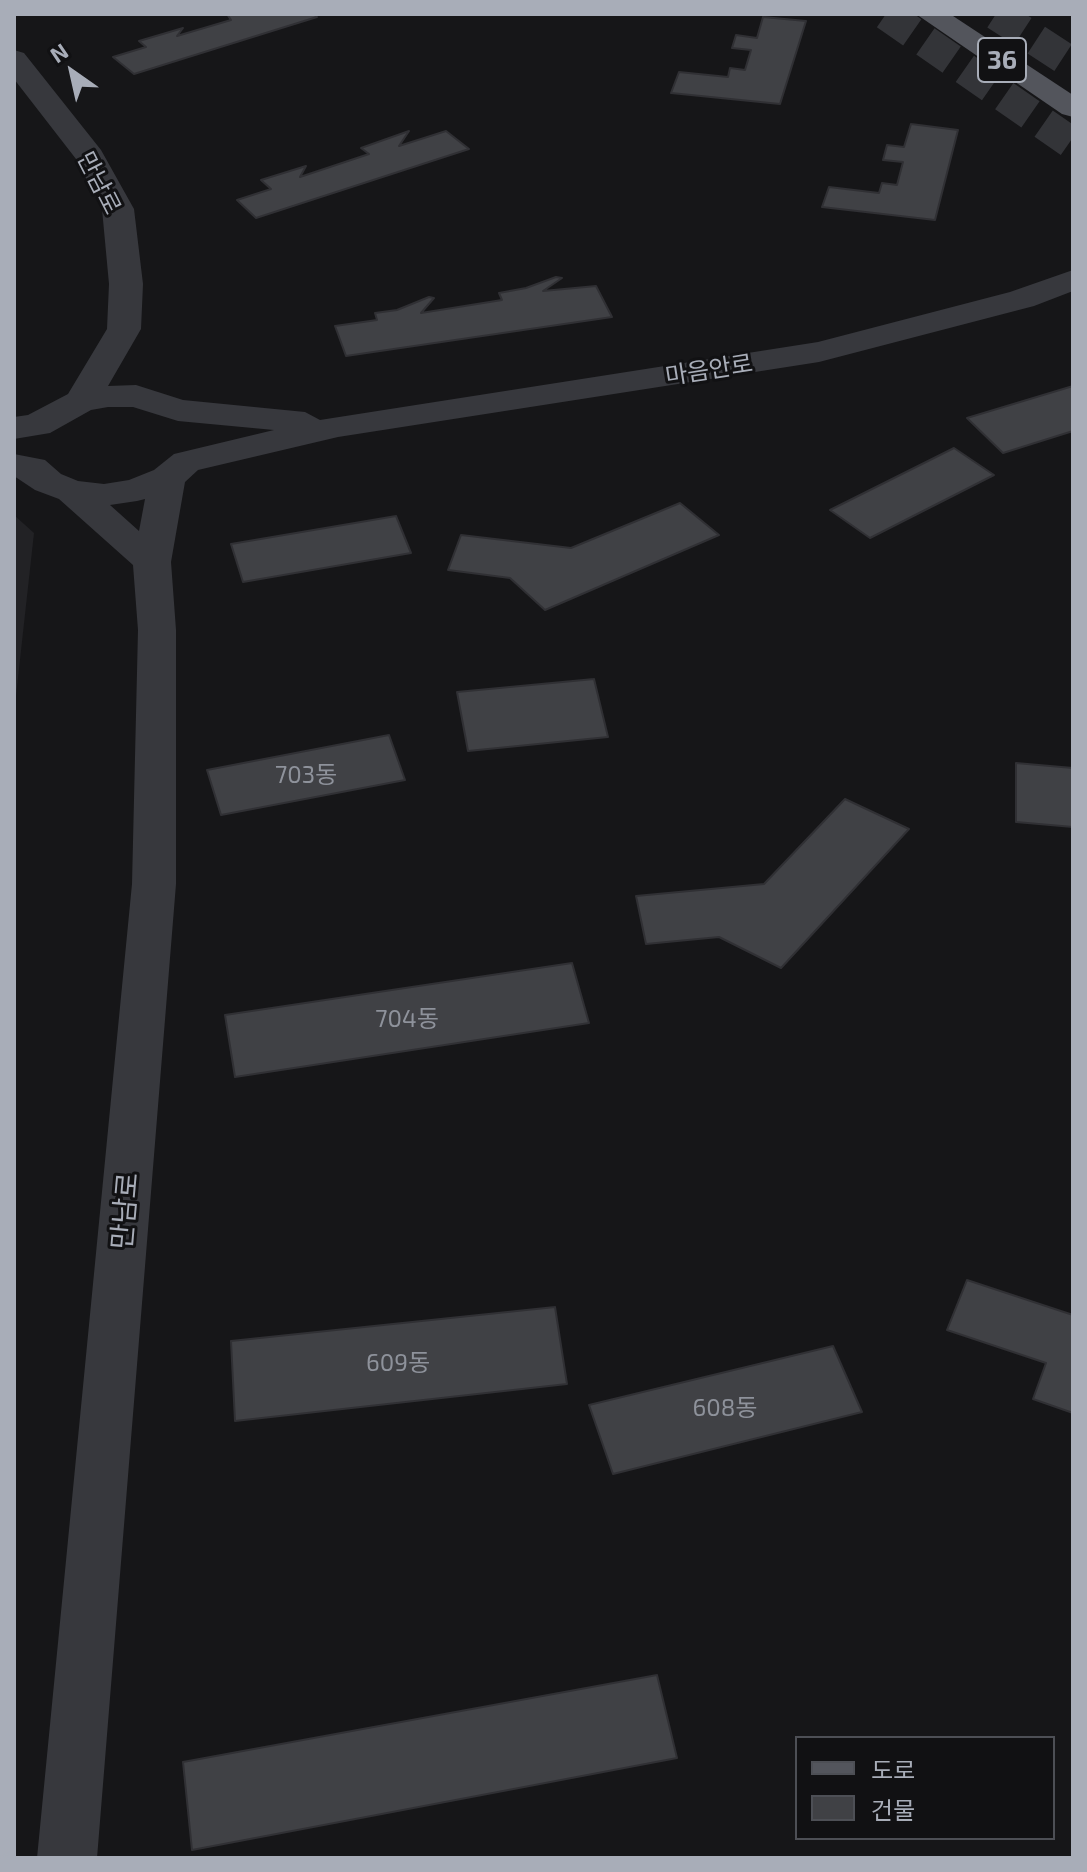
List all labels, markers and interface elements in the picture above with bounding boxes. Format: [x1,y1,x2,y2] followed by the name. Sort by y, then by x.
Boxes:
[32,32,112,112] north arrow
[45,37,72,67] text: N
[978,38,1026,82] road number: 36
[71,147,127,219] street label: 만남로
[663,349,755,391] street label: 마음안로
[275,761,337,789] house number: 703동
[375,1005,439,1033] house number: 704동
[105,1171,145,1251] street label: 만남로
[366,1349,430,1377] house number: 609동
[693,1394,757,1422] house number: 608동
[795,1736,1055,1840] legend
[871,1755,915,1784] text: 도로
[871,1795,915,1824] text: 건물

